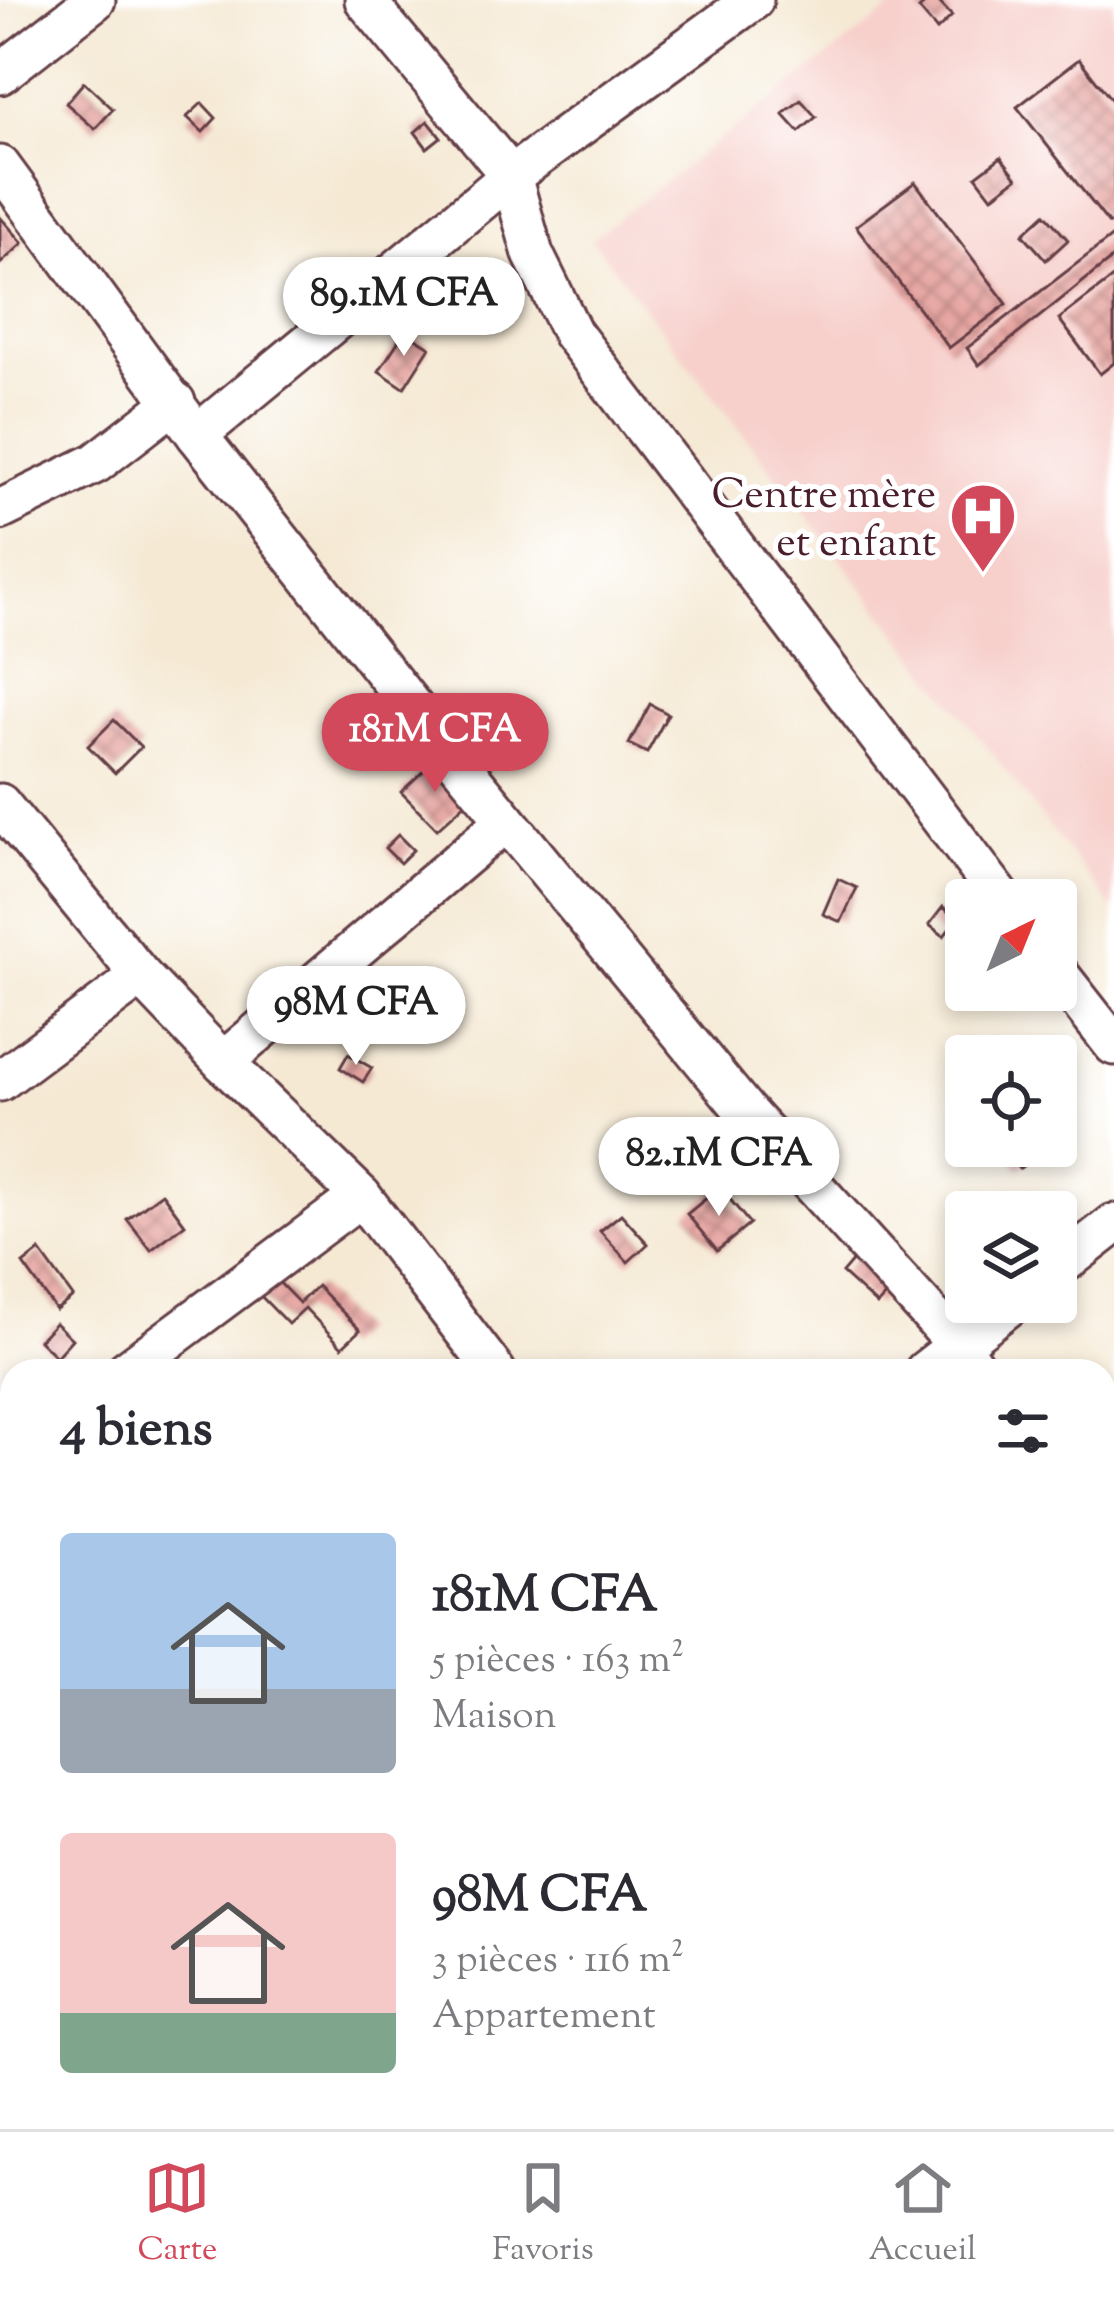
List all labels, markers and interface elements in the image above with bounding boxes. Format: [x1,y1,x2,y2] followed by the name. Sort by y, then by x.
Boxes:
[267,257,541,359] pin: 89.1M CFA
[310,268,498,324] text: 89.1M CFA
[712,467,936,575] place label: Centre mère et enfant
[948,481,1018,575] hospital icon: Centre mère et enfant
[311,693,559,795] pin: 181M CFA
[349,704,521,760] text: 181M CFA
[945,879,1077,1011] north arrow
[945,879,1077,1323] map controls
[245,966,467,1068] pin: 98M CFA
[274,977,438,1033] text: 98M CFA
[945,1035,1077,1167] button: locate
[582,1117,856,1219] pin: 82.1M CFA
[625,1128,813,1184] text: 82.1M CFA
[945,1191,1077,1323] button: layers
[60,1395,213,1468] text: 4 biens
[990,1398,1056,1464] icon: filters
[432,1561,658,1634] text: 181M CFA
[156,1581,300,1725] icon: home
[432,1634,684,1690] text: 5 pièces · 163 m²
[432,1690,557,1746] text: Maison
[432,1861,647,1934] text: 98M CFA
[156,1881,300,2025] icon: home
[432,1934,684,1990] text: 3 pièces · 116 m²
[432,1990,656,2046] text: Appartement
[137,2155,217,2275] tab: Carte
[492,2155,594,2275] tab: Favoris
[869,2155,977,2275] tab: Accueil

